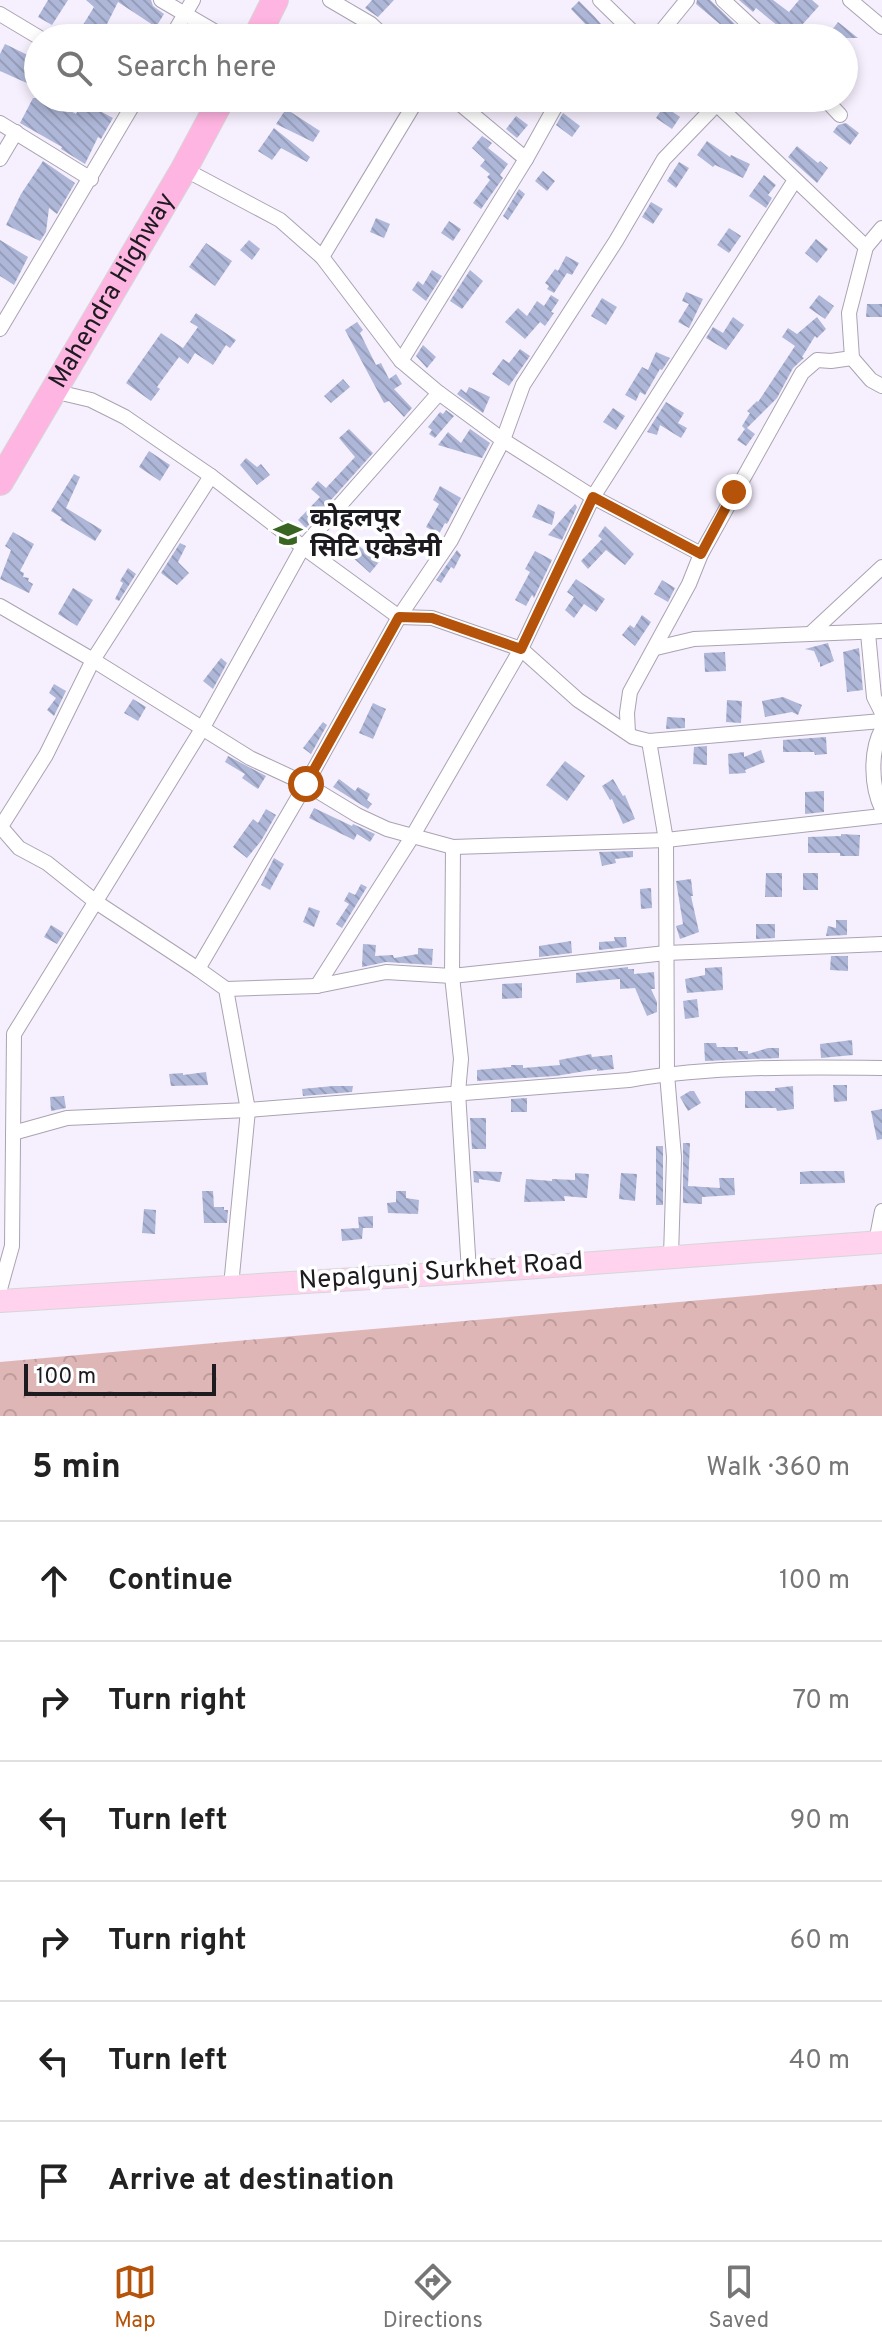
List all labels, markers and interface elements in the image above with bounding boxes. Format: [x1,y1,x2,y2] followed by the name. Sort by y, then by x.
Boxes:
[24,24,858,112] search box
[52,46,96,90] icon: search
[116,50,276,87] text: Search here
[42,187,183,395] street label: Mahendra Highway
[716,474,752,510] route end
[310,503,443,566] place label: कोहलपुर सिटि एकेडेमी
[273,519,303,549] school or university icon: कोहलपुर सिटि एकेडेमी
[288,766,324,802] route start
[298,1246,584,1298] street label: Nepalgunj Surkhet Road
[24,1360,216,1396] scale bar
[36,1364,96,1391] text: 100 m
[32,1447,121,1490] text: 5 min
[706,1452,850,1485] text: Walk · 360 m
[32,1559,76,1603] icon: ahead
[108,1563,233,1600] text: Continue
[779,1565,850,1598] text: 100 m
[32,1679,76,1723] icon: right
[108,1683,246,1720] text: Turn right
[792,1685,850,1718] text: 70 m
[32,1799,76,1843] icon: left
[108,1803,228,1840] text: Turn left
[790,1805,850,1838] text: 90 m
[32,1919,76,1963] icon: right
[108,1923,246,1960] text: Turn right
[790,1925,850,1958] text: 60 m
[32,2039,76,2083] icon: left
[108,2043,228,2080] text: Turn left
[789,2045,850,2078] text: 40 m
[32,2159,76,2203] icon: arrive
[108,2163,394,2200] text: Arrive at destination
[113,2260,157,2335] tab: Map
[383,2260,483,2335] tab: Directions
[709,2260,769,2335] tab: Saved

